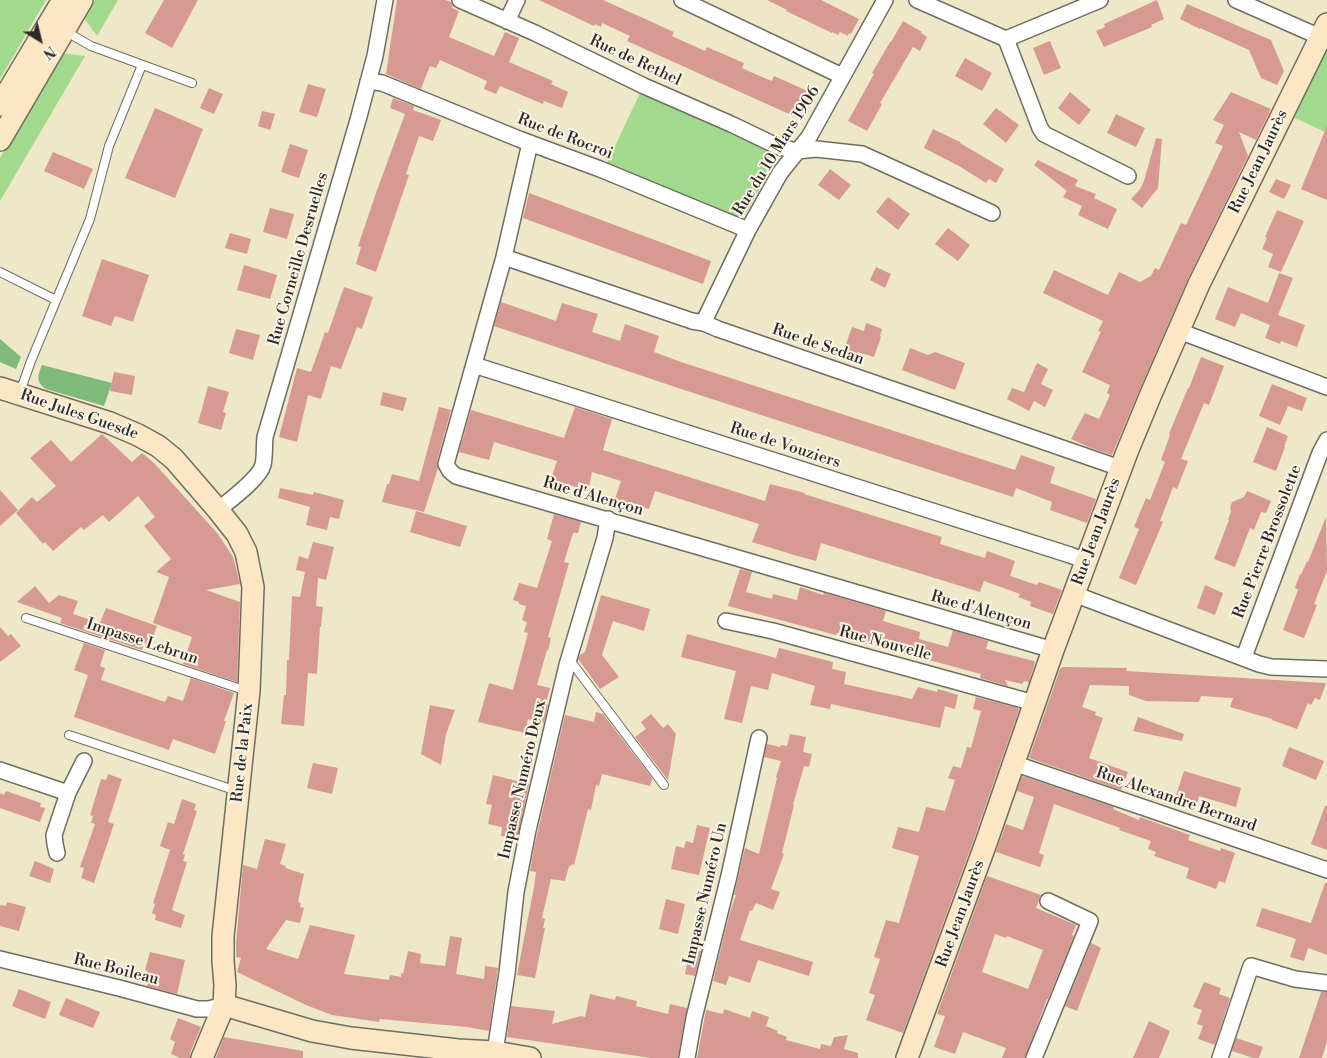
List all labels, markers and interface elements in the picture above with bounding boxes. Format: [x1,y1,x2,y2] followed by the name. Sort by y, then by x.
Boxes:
[15,15,65,65] north arrow
[586,31,684,91] street label: Rue de Rethel
[39,42,59,63] text: N
[729,83,825,219] street label: Rue du 10 Mars 1906
[1226,107,1292,217] street label: Rue Jean Jaurès
[514,110,616,164] street label: Rue de Rocroi
[265,170,333,348] street label: Rue Corneille Desruelles
[769,320,867,370] street label: Rue de Sedan
[17,386,141,444] street label: Rue Jules Guesde
[727,419,843,473] street label: Rue de Vouziers
[1230,462,1306,622] street label: Rue Pierre Brossolette
[540,473,646,521] street label: Rue d'Alençon
[1069,475,1125,589] street label: Rue Jean Jaurès
[928,587,1034,635] street label: Rue d'Alençon
[84,615,200,669] street label: Impasse Lebrun
[837,622,933,666] street label: Rue Nouvelle
[495,699,551,861] street label: Impasse Numéro Deux
[228,702,258,804] street label: Rue de la Paix
[1093,763,1259,837] street label: Rue Alexandre Bernard
[680,821,732,967] street label: Impasse Numéro Un
[933,857,989,971] street label: Rue Jean Jaurès
[71,950,161,990] street label: Rue Boileau

